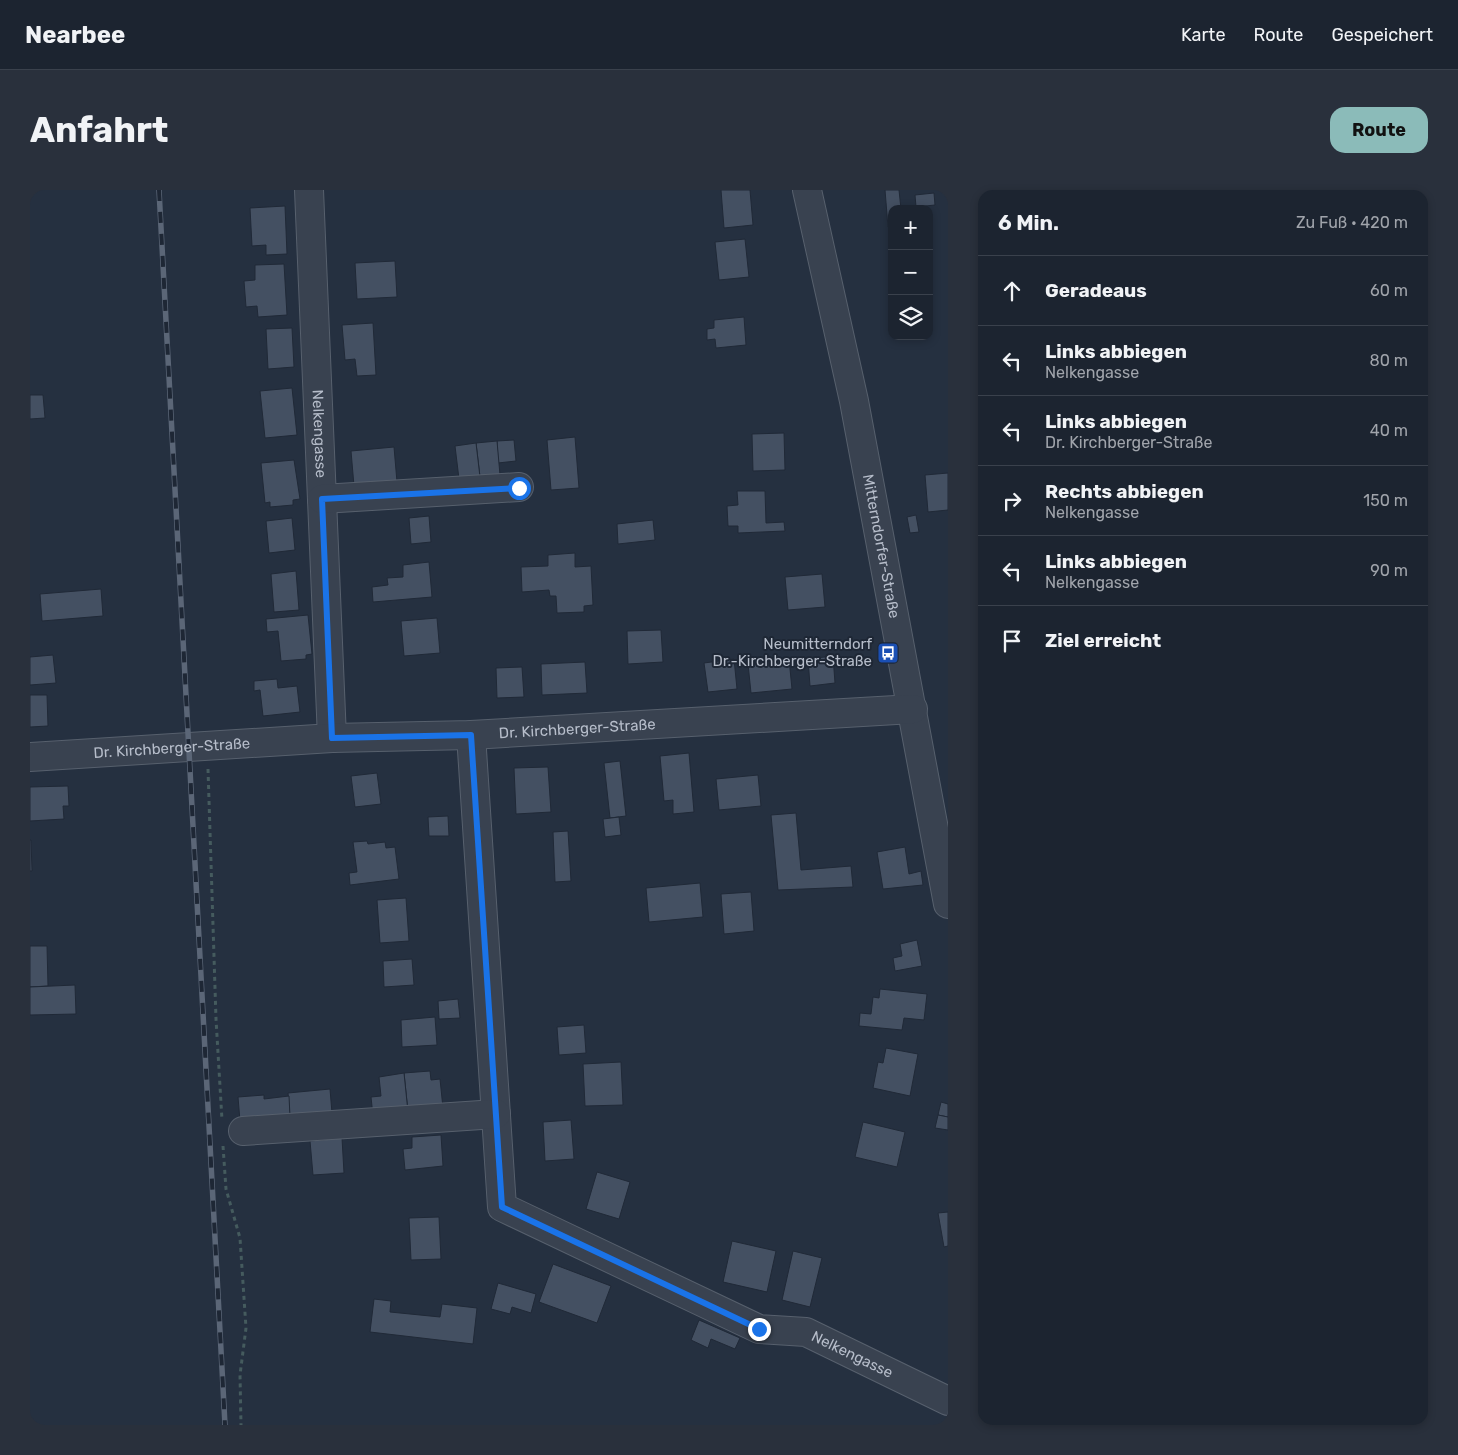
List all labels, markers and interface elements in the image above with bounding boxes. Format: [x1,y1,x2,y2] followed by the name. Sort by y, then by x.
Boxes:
[25,21,125,49] text: Nearbee
[1181,24,1225,46] text: Karte
[1253,24,1303,46] text: Route
[1331,24,1433,46] text: Gespeichert
[1330,107,1428,153] button: Route
[30,109,168,151] text: Anfahrt
[888,205,933,340] map controls
[888,205,933,250] button: +
[998,210,1059,235] text: 6 Min.
[1296,213,1408,232] text: Zu Fuß · 420 m
[888,250,933,295] button: −
[998,277,1026,305] icon: ahead
[1045,279,1147,302] text: Geradeaus
[1370,281,1408,300] text: 60 m
[888,295,933,340] button: layers
[1045,340,1187,363] text: Links abbiegen
[998,347,1026,375] icon: left
[1370,351,1408,370] text: 80 m
[1045,363,1139,382] text: Nelkengasse
[308,389,330,478] street label: Nelkengasse
[1045,410,1187,433] text: Links abbiegen
[998,417,1026,445] icon: left
[1370,421,1408,440] text: 40 m
[1045,433,1212,452] text: Dr. Kirchberger-Straße
[859,473,903,620] street label: Mitterndorfer-Straße
[508,477,531,500] route start
[1045,480,1204,503] text: Rechts abbiegen
[998,487,1026,515] icon: right
[1363,491,1408,510] text: 150 m
[1045,503,1139,522] text: Nelkengasse
[1045,550,1187,573] text: Links abbiegen
[998,557,1026,585] icon: left
[1370,561,1408,580] text: 90 m
[1045,573,1139,592] text: Nelkengasse
[998,627,1026,655] icon: arrive
[1045,629,1161,652] text: Ziel erreicht
[712,635,872,670] place label: Neumitterndorf Dr.-Kirchberger-Straße
[876,641,900,665] bus stop icon: Neumitterndorf Dr.-Kirchberger-Straße
[498,715,656,742] street label: Dr. Kirchberger-Straße
[93,734,251,762] street label: Dr. Kirchberger-Straße
[748,1318,771,1341] route end
[809,1327,896,1382] street label: Nelkengasse

